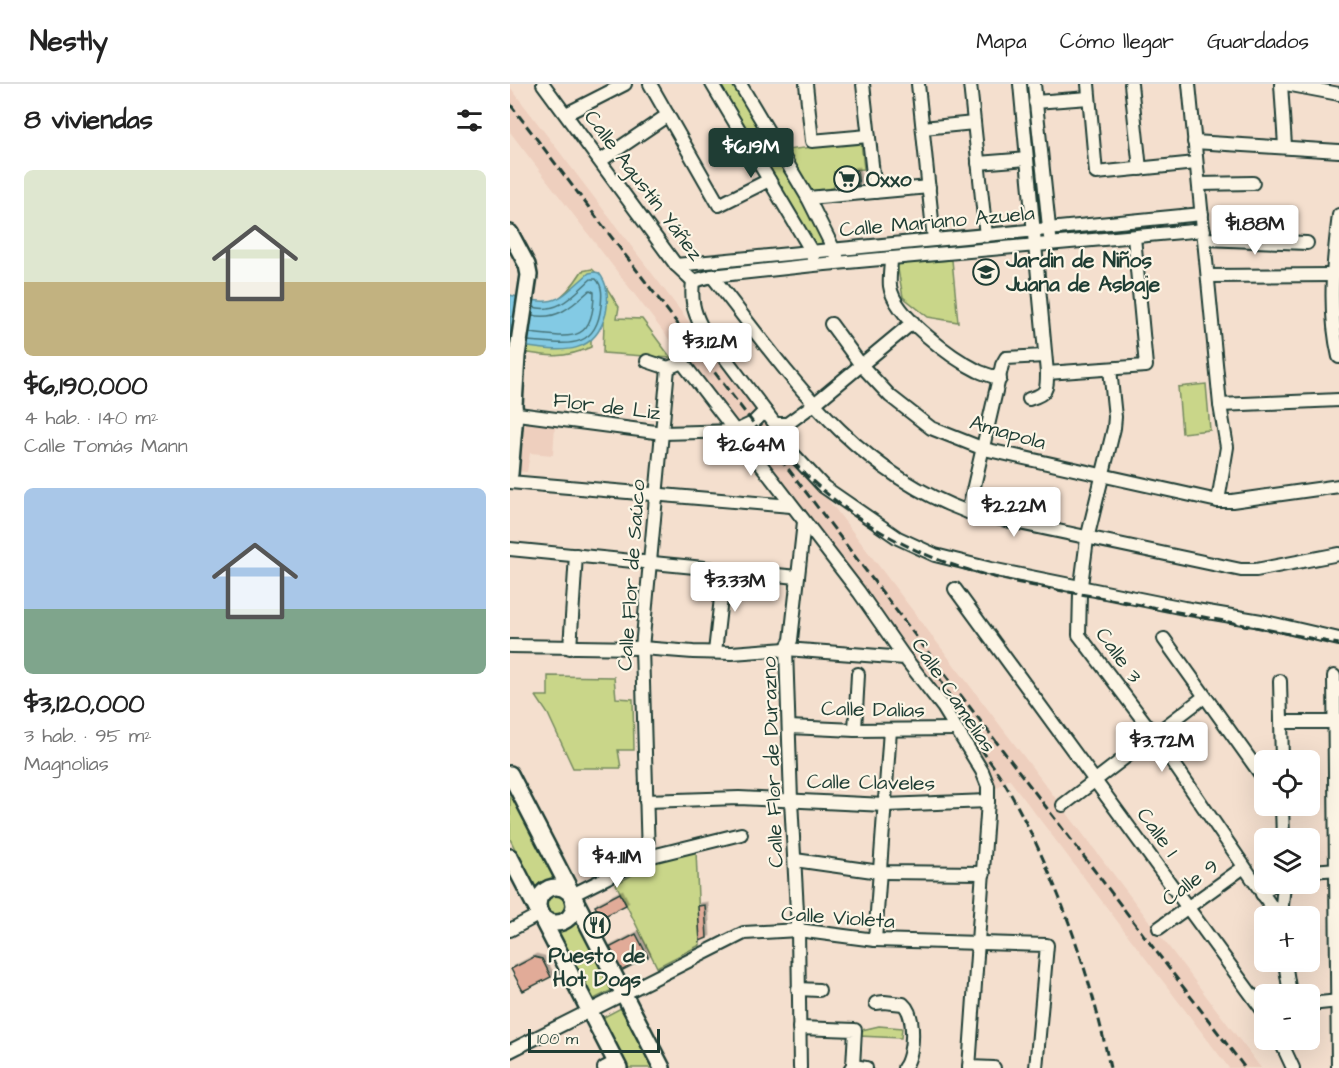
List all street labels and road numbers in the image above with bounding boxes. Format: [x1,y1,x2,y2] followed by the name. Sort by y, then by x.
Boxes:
[576,104,710,268] street label: Calle Agustín Yáñez
[838,198,1036,244] street label: Calle Mariano Azuela
[551,386,663,428] street label: Flor de Liz
[966,408,1050,458] street label: Amapola
[610,478,653,672] street label: Calle Flor de Saúco
[1088,621,1149,689] street label: Calle 3
[904,632,1003,758] street label: Calle Camelias
[754,656,791,868] street label: Calle Flor de Durazno
[821,694,925,725] street label: Calle Dalias
[807,767,935,798] street label: Calle Claveles
[1130,802,1186,863] street label: Calle 1
[1156,852,1225,913] street label: Calle 9
[780,899,896,936] street label: Calle Violeta

